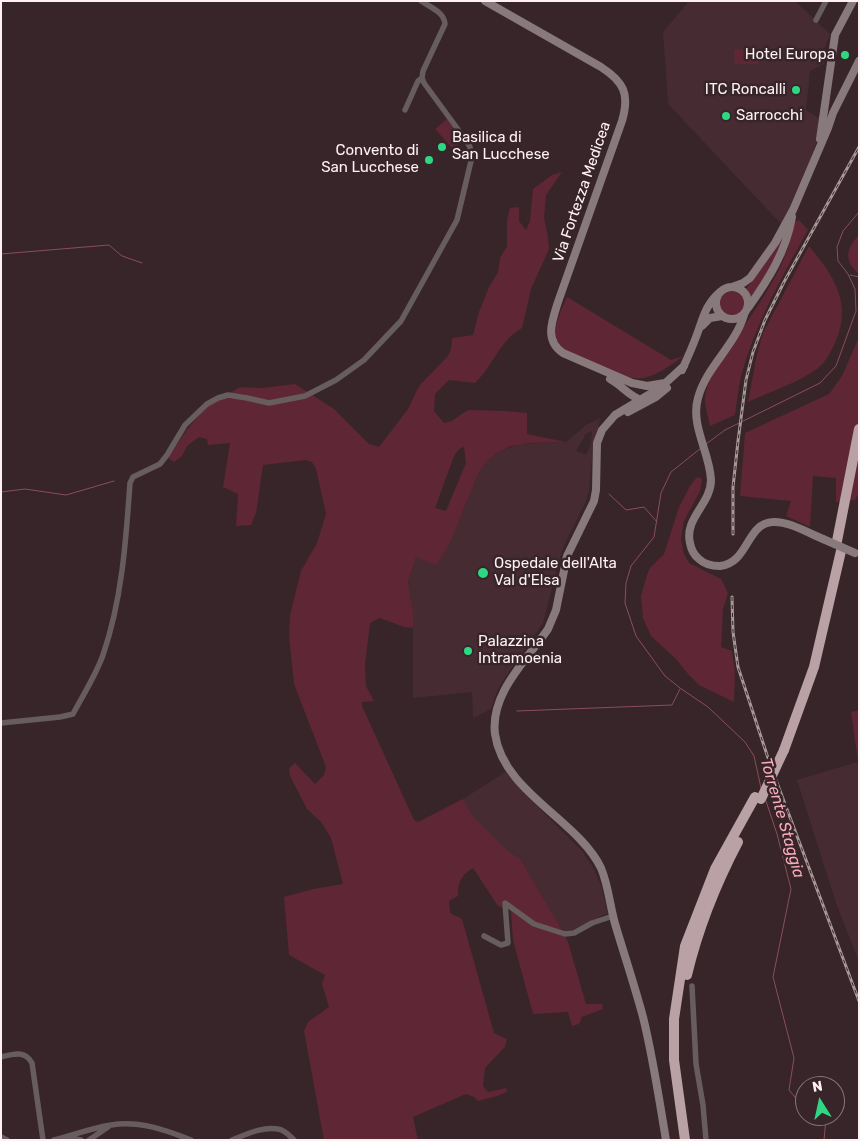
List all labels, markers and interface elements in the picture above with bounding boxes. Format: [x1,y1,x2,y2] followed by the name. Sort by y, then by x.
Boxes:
[745,46,835,64] place label: Hotel Europa
[839,49,851,61] marker: Hotel Europa
[705,81,786,99] place label: ITC Roncalli
[790,84,802,96] marker: ITC Roncalli
[736,107,803,125] place label: Sarrocchi
[720,110,732,122] marker: Sarrocchi
[549,119,615,265] street label: Via Fortezza Medicea
[452,129,550,164] place label: Basilica di San Lucchese
[436,141,448,153] marker: Basilica di San Lucchese
[321,142,419,177] place label: Convento di San Lucchese
[423,154,435,166] marker: Convento di San Lucchese
[494,555,617,590] place label: Ospedale dell'Alta Val d'Elsa
[476,566,490,580] marker: Ospedale dell'Alta Val d'Elsa
[478,633,562,668] place label: Palazzina Intramoenia
[462,645,474,657] marker: Palazzina Intramoenia
[756,756,808,880] water label: Torrente Staggia
[795,1076,845,1126] north arrow
[811,1077,824,1096] text: N

